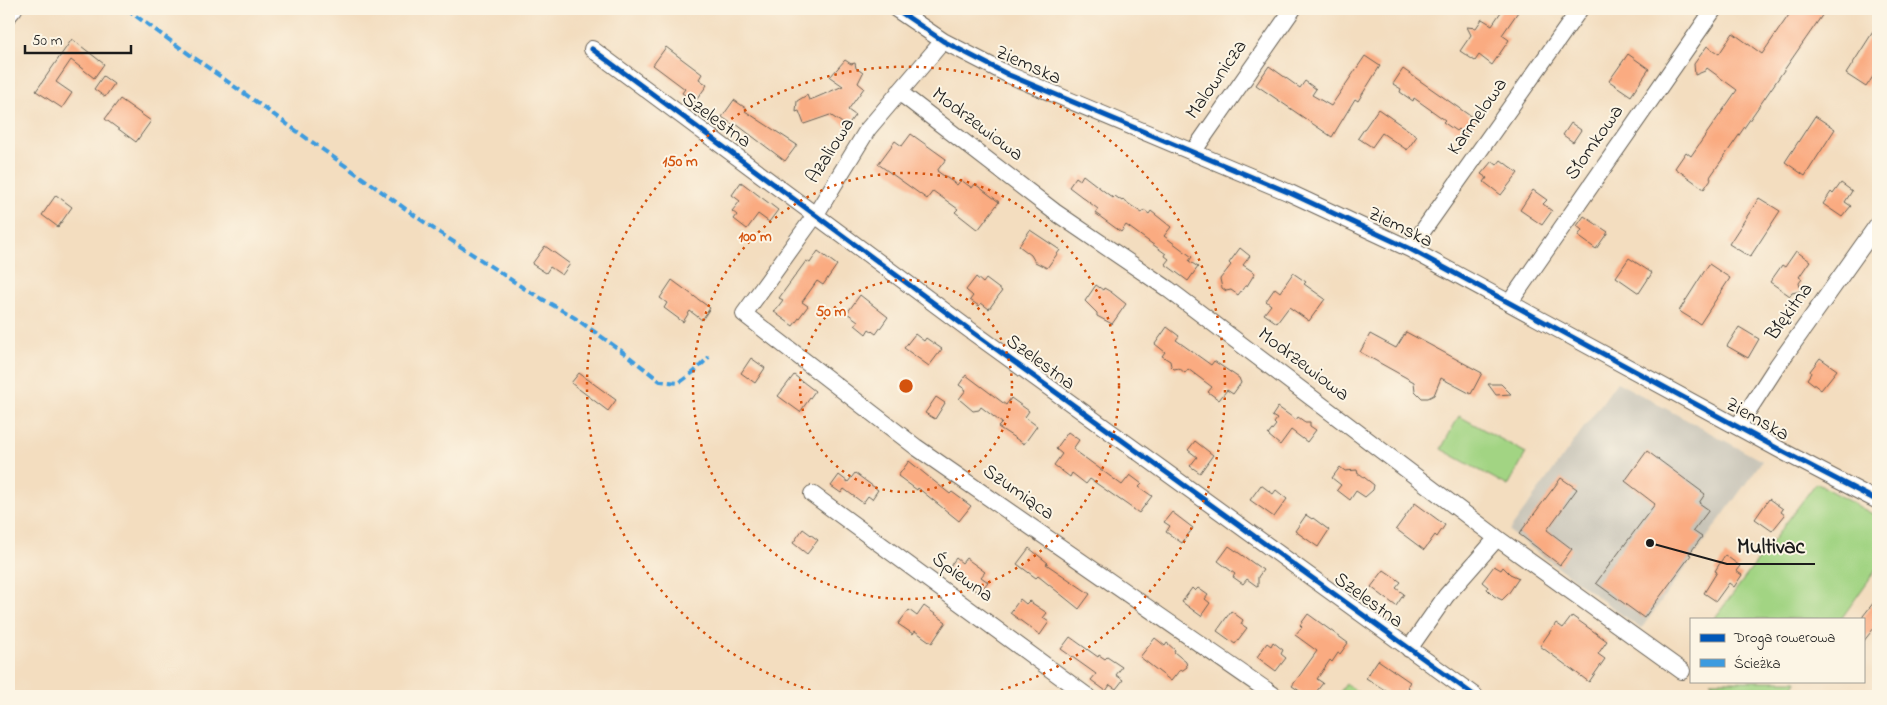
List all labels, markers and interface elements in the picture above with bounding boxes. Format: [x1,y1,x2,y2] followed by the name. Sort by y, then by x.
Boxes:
[25,22,131,54] scale bar
[32,30,63,52] text: 50 m
[1179,34,1255,126] street label: Malownicza
[990,39,1066,93] street label: Ziemska
[1441,72,1515,162] street label: Karmelowa
[925,81,1029,169] street label: Modrzewiowa
[675,86,757,156] street label: Szelestna
[1558,99,1632,187] street label: Słomkowa
[799,112,863,190] street label: Azaliowa
[662,151,698,173] text: 150 m
[1363,200,1437,256] street label: Ziemska
[738,226,772,248] text: 100 m
[1758,277,1821,348] street label: Błękitna
[816,301,847,323] text: 50 m
[1251,321,1355,409] street label: Modrzewiowa
[999,328,1081,398] street label: Szelestna
[897,377,915,395] centre of rings
[1720,391,1794,449] street label: Ziemska
[976,458,1060,528] street label: Szumiąca
[1727,528,1815,564] callout: Multivac
[1737,533,1806,563] text: Multivac
[925,546,999,610] street label: Śpiewna
[1327,566,1409,636] street label: Szelestna
[1690,618,1864,682] legend
[1733,627,1835,650] text: Droga rowerowa
[1734,653,1781,675] text: Ścieżka

